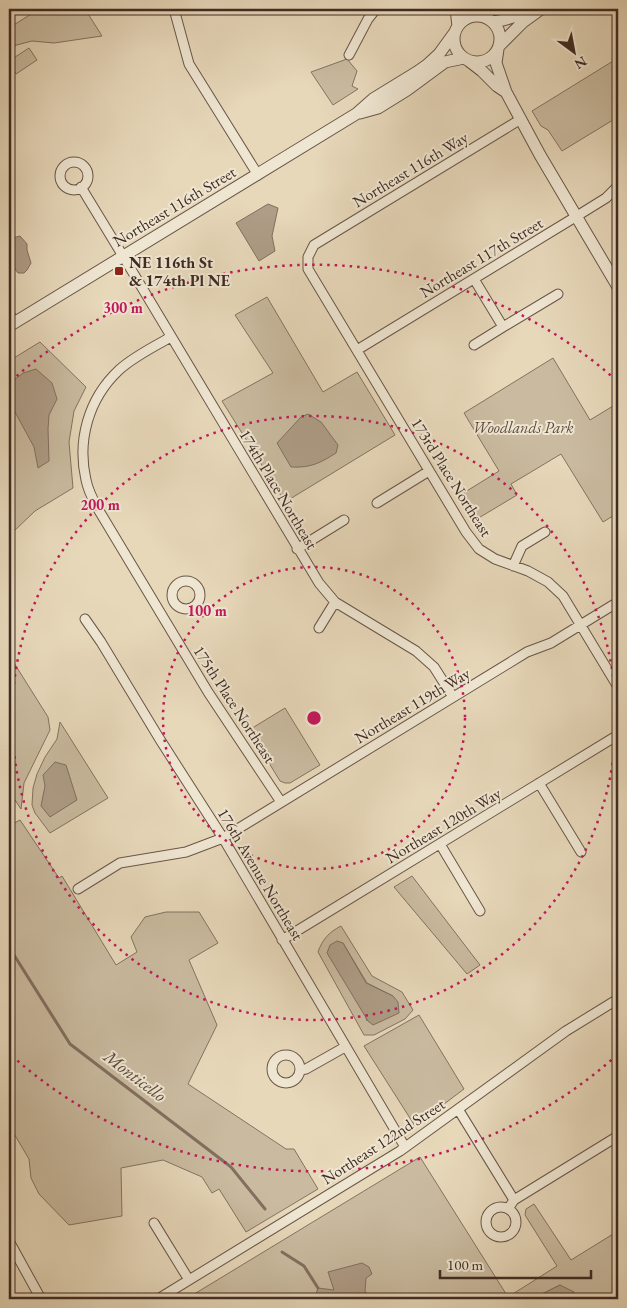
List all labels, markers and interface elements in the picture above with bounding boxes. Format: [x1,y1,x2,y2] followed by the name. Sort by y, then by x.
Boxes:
[550,28,600,78] north arrow
[571,52,590,74] text: N
[349,126,473,212] street label: Northeast 116th Way
[109,161,240,251] street label: Northeast 116th Street
[416,212,547,302] street label: Northeast 117th Street
[129,252,230,291] place label: NE 116th St & 174th Pl NE
[113,265,125,277] marker: NE 116th St & 174th Pl NE
[103,298,143,317] text: 300 m
[407,414,497,541] street label: 173rd Place Northeast
[472,417,574,438] park label: Woodlands Park
[234,425,323,553] street label: 174th Place Northeast
[80,495,120,514] text: 200 m
[187,601,227,620] text: 100 m
[189,641,280,767] street label: 175th Place Northeast
[351,662,475,748] street label: Northeast 119th Way
[305,709,323,727] centre of rings
[382,782,506,868] street label: Northeast 120th Way
[213,804,308,944] street label: 176th Avenue Northeast
[99,1044,171,1107] water label: Monticello
[318,1094,449,1189] street label: Northeast 122nd Street
[440,1248,591,1280] scale bar
[447,1255,484,1274] text: 100 m

